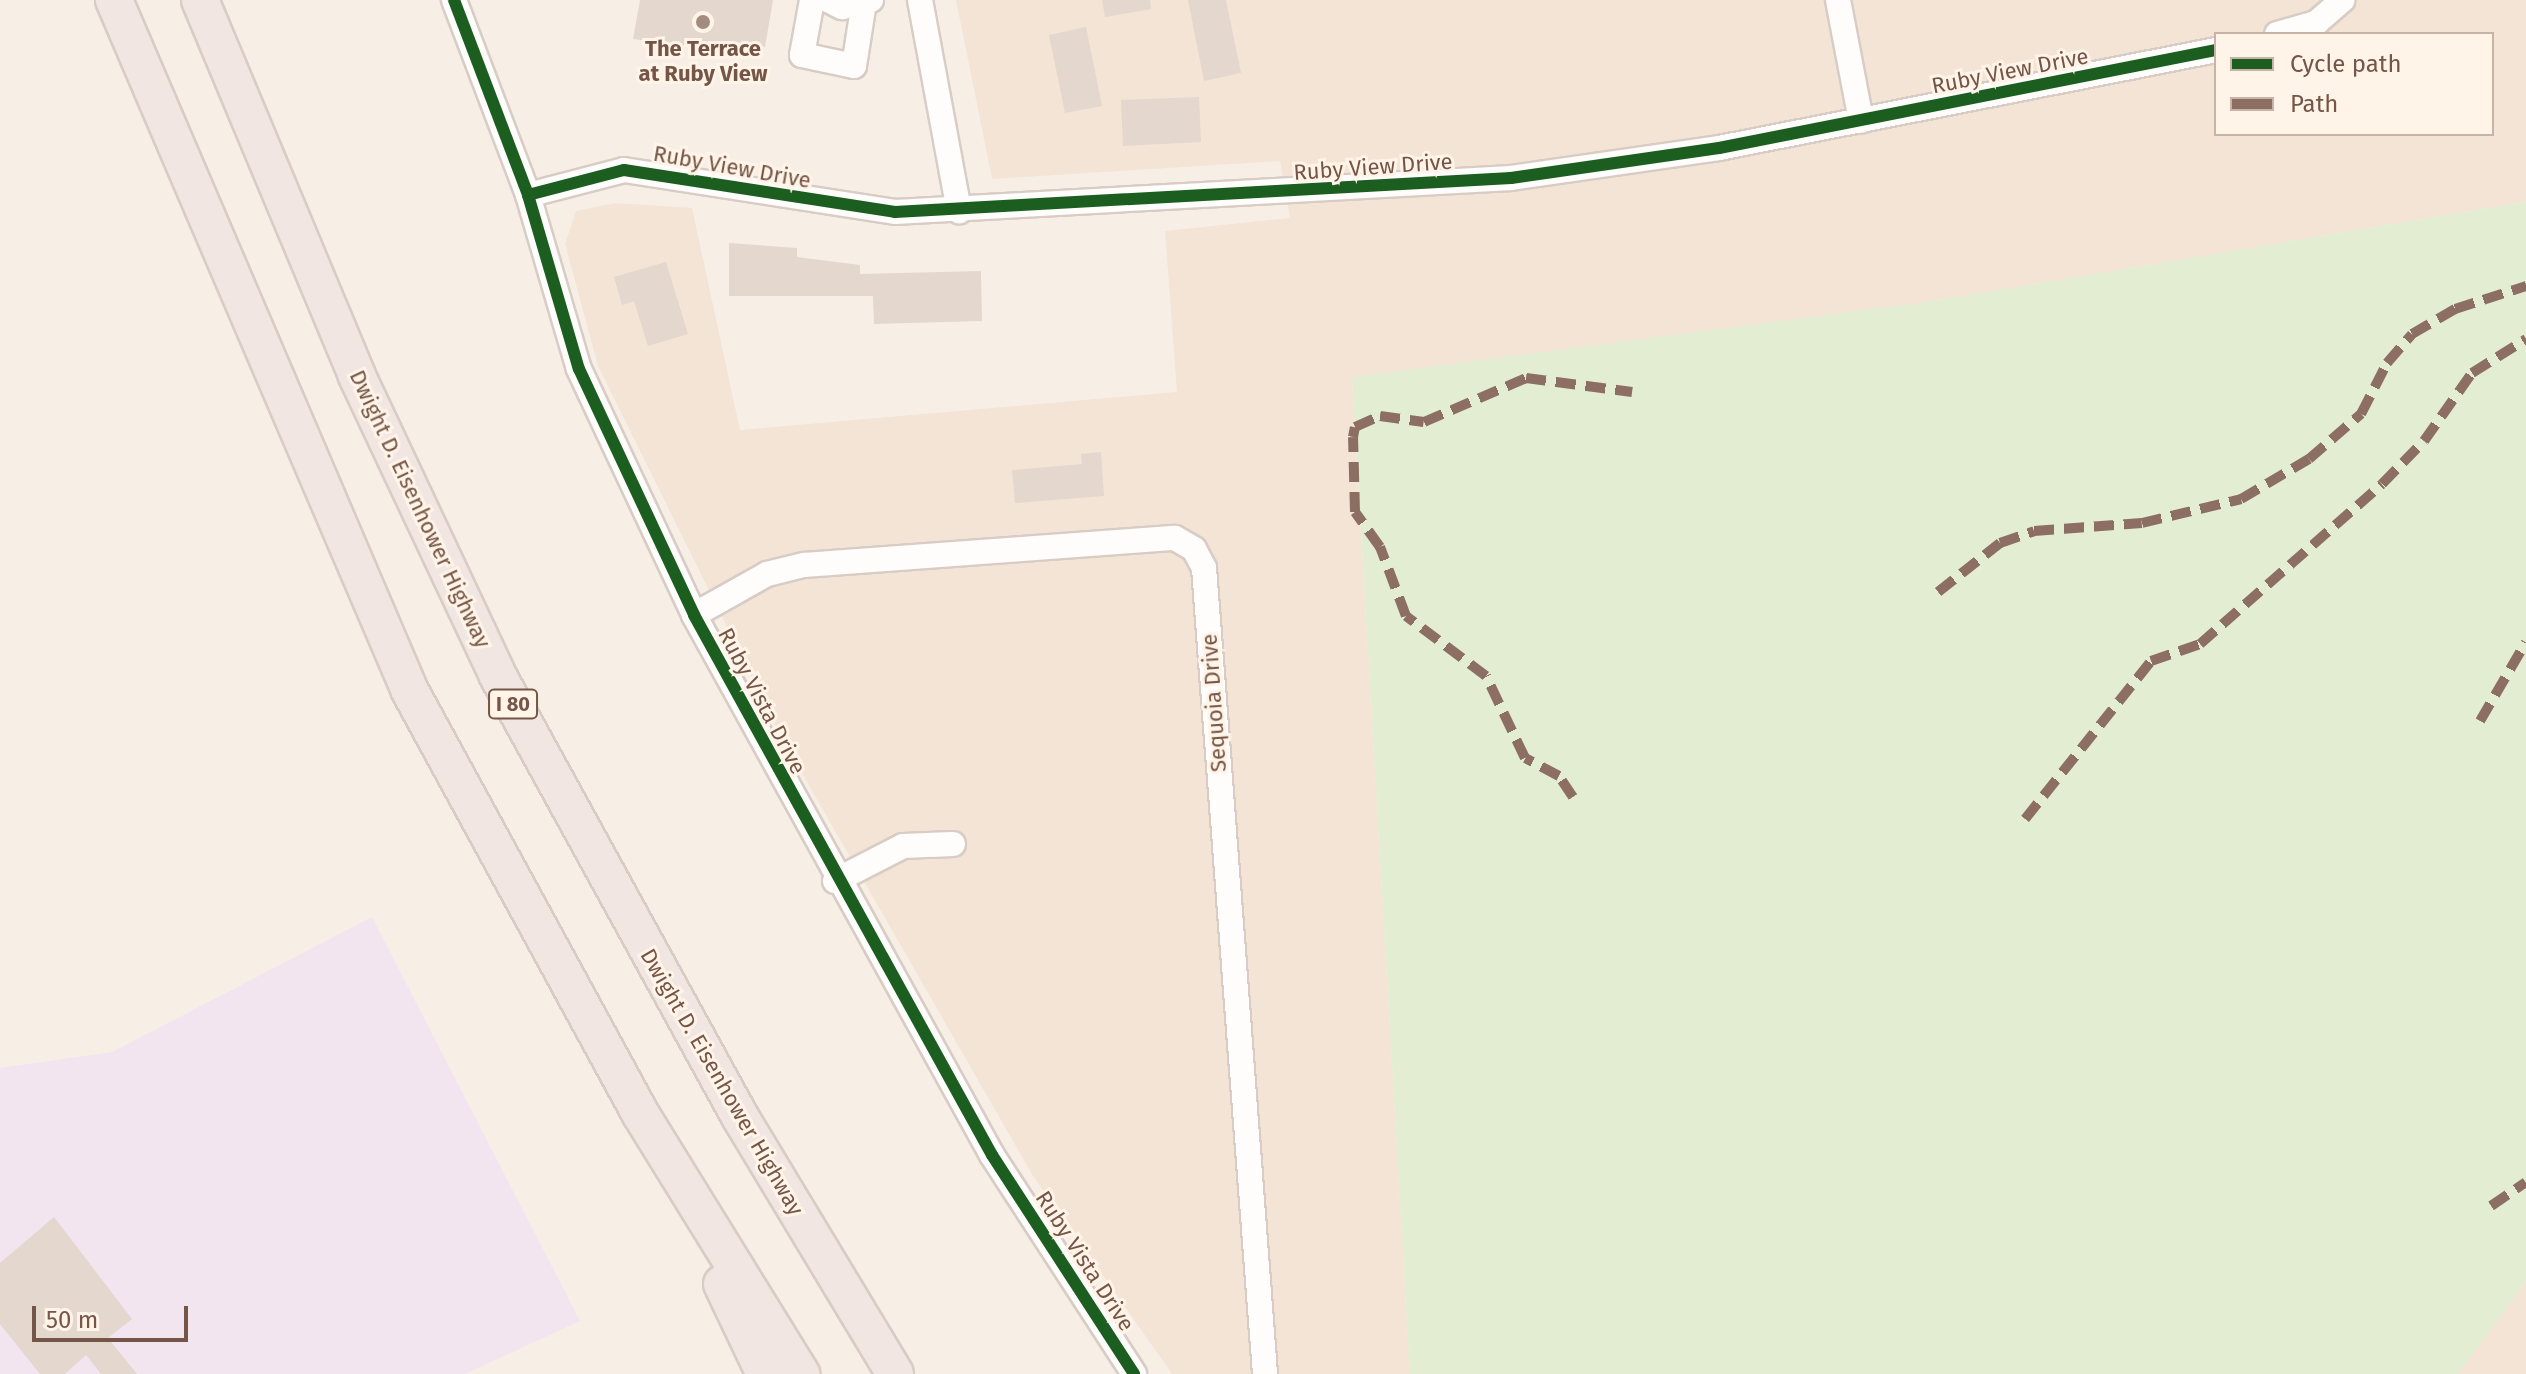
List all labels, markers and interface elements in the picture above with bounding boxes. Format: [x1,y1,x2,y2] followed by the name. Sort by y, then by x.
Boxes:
[694,13,712,31] marker: The Terrace at Ruby View
[2214,32,2494,136] legend
[639,35,767,86] place label: The Terrace at Ruby View
[1929,43,2091,99] street label: Ruby View Drive
[2290,50,2402,78] text: Cycle path
[2290,90,2338,118] text: Path
[651,140,813,194] street label: Ruby View Drive
[1293,148,1453,186] street label: Ruby View Drive
[344,366,496,652] street label: Dwight D. Eisenhower Highway
[712,623,812,779] street label: Ruby Vista Drive
[1196,633,1232,773] street label: Sequoia Drive
[487,688,539,720] road number: I 80
[635,944,809,1220] street label: Dwight D. Eisenhower Highway
[1030,1186,1140,1336] street label: Ruby Vista Drive
[36,1290,192,1340] scale bar
[46,1306,98,1334] text: 50 m

